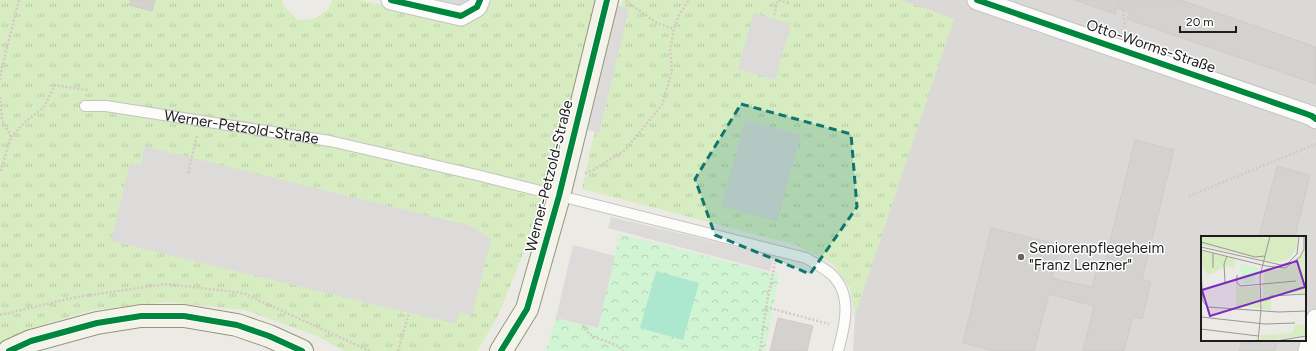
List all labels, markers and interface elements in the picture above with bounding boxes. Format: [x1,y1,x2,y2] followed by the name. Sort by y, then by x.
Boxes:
[1180,8,1236,34] scale bar
[1084,15,1218,77] street label: Otto-Worms-Straße
[1186,15,1214,29] text: 20 m
[521,98,577,254] street label: Werner-Petzold-Straße
[163,106,320,148] street label: Werner-Petzold-Straße
[1201,236,1306,341] inset map
[1029,239,1164,274] place label: Seniorenpflegeheim "Franz Lenzner"
[1016,252,1026,262] marker: Seniorenpflegeheim "Franz Lenzner"

